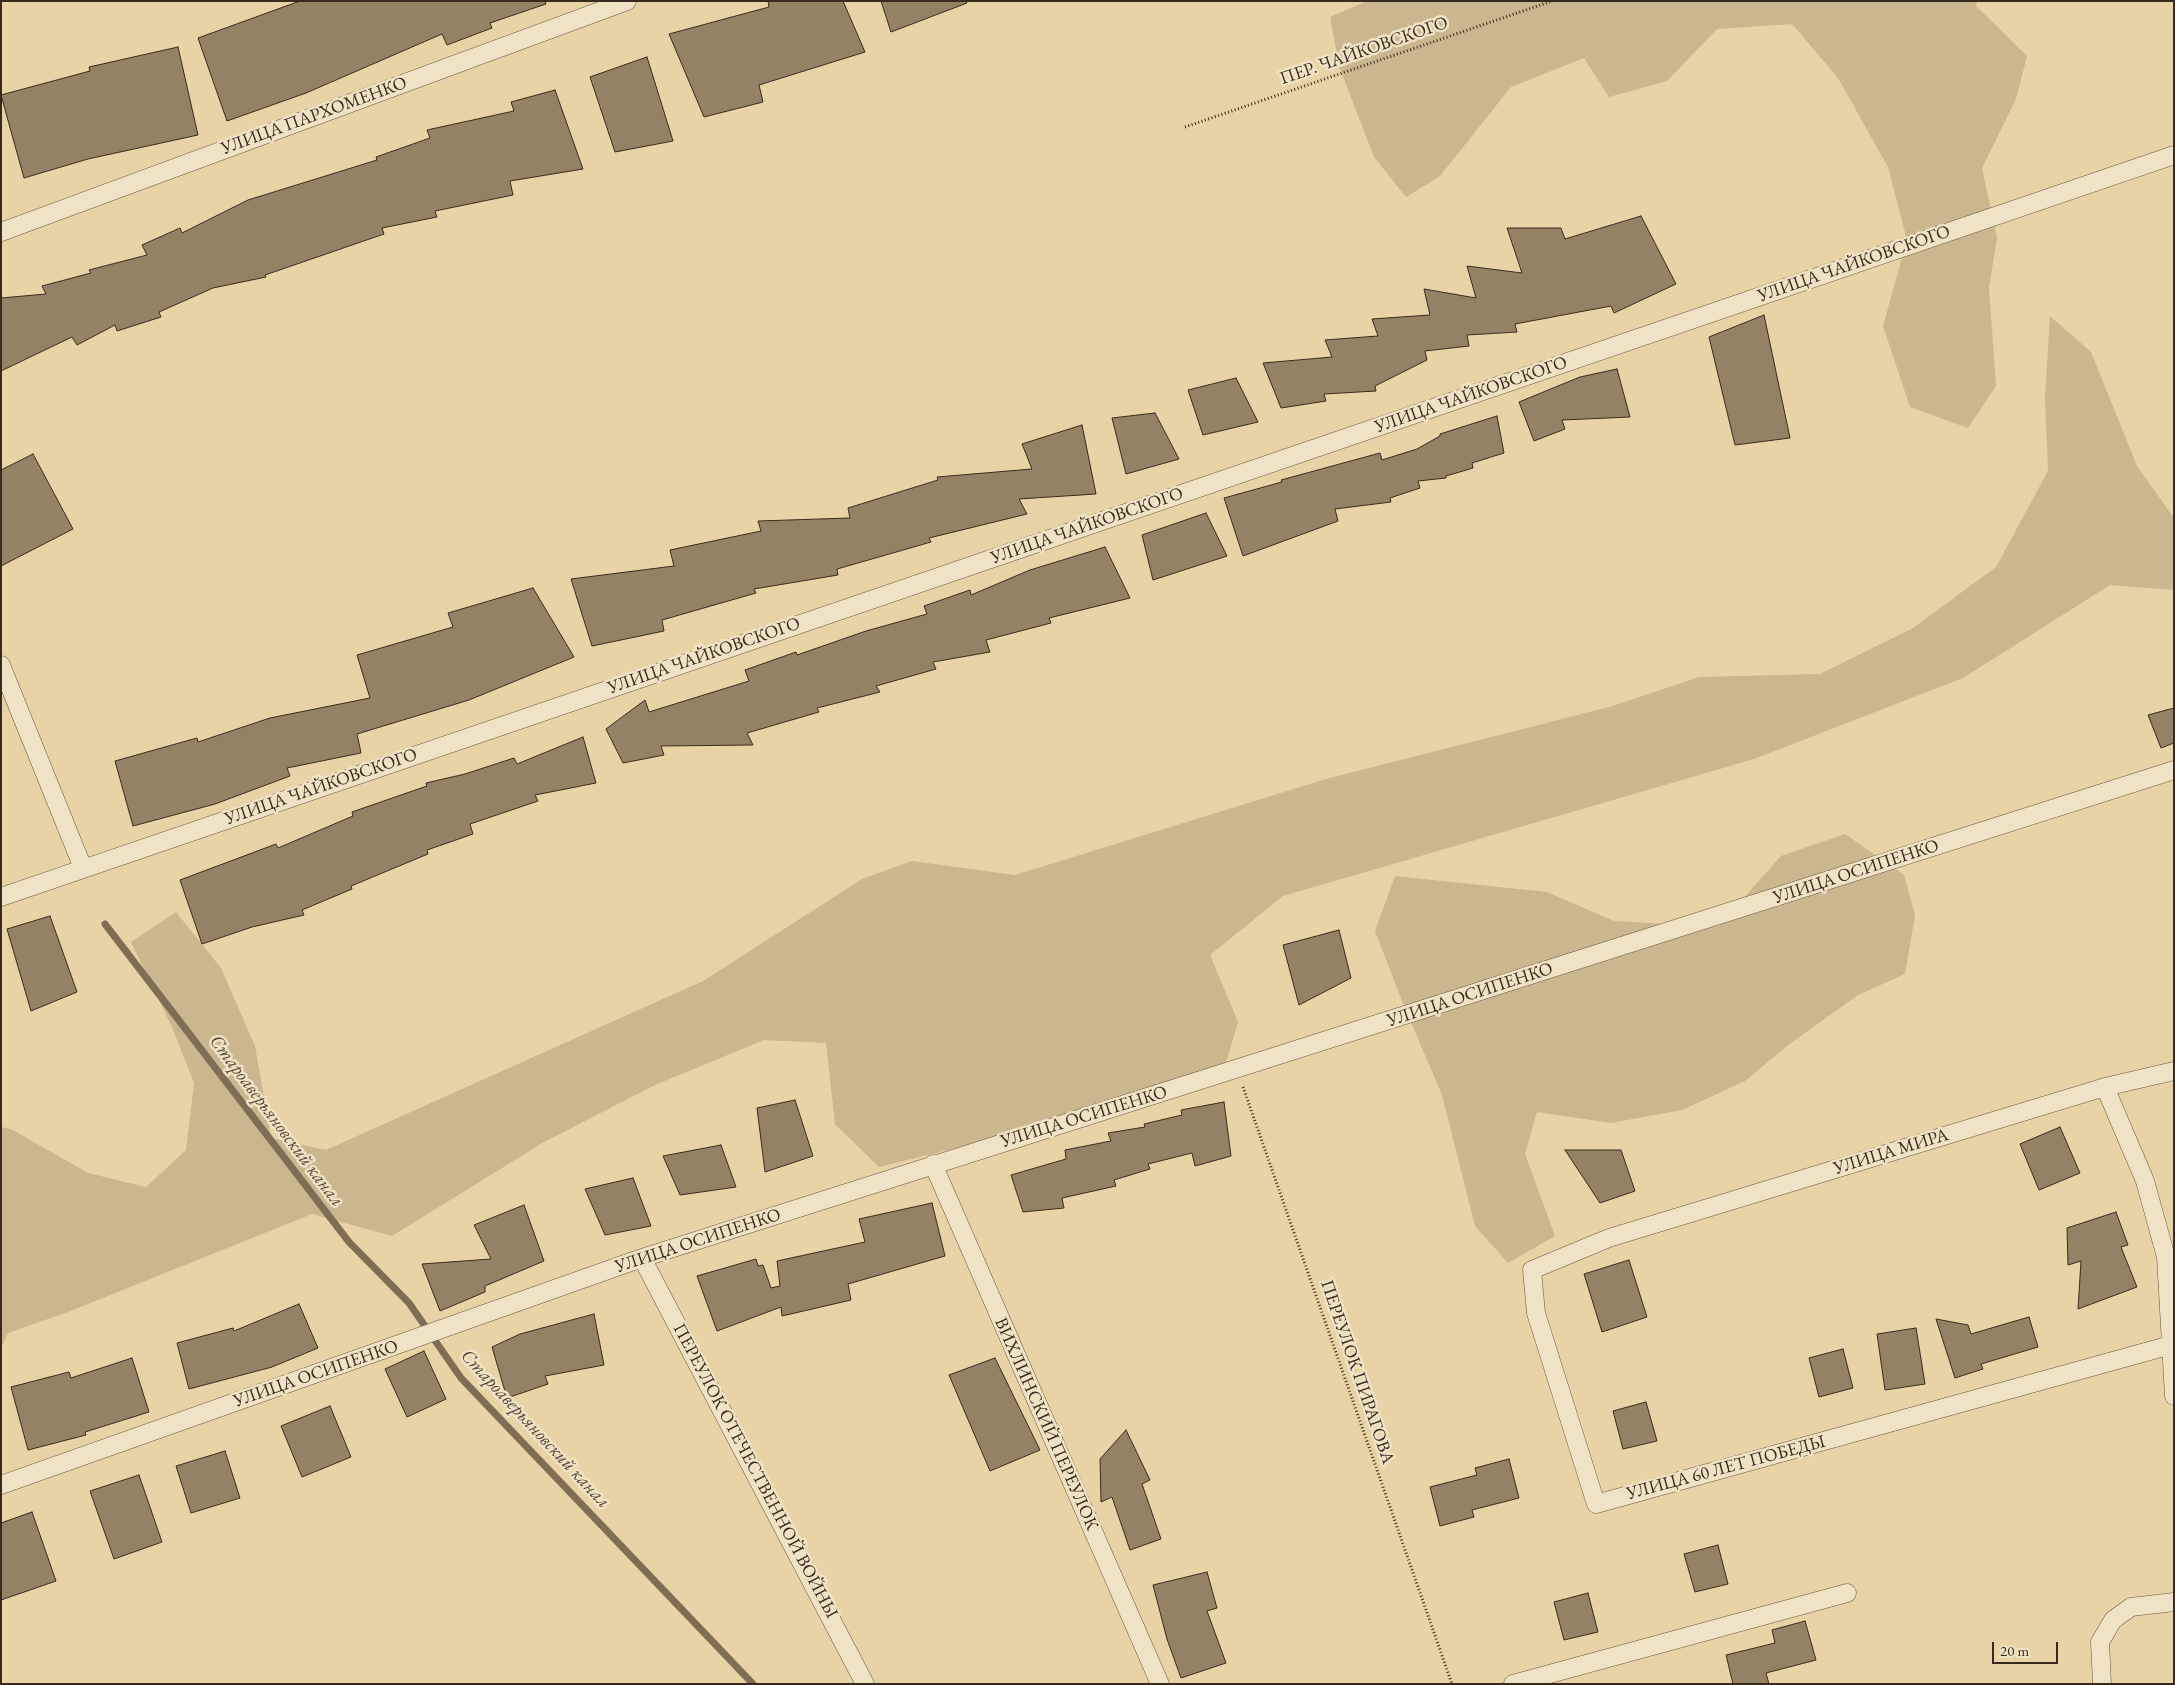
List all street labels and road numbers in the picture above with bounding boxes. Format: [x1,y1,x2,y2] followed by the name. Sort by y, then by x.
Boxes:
[1277,12,1451,90] street label: ПЕР. ЧАЙКОВСКОГО
[218,72,410,160] street label: УЛИЦА ПАРХОМЕНКО
[1755,221,1953,307] street label: УЛИЦА ЧАЙКОВСКОГО
[1372,352,1570,438] street label: УЛИЦА ЧАЙКОВСКОГО
[988,483,1186,569] street label: УЛИЦА ЧАЙКОВСКОГО
[605,613,803,699] street label: УЛИЦА ЧАЙКОВСКОГО
[222,744,420,830] street label: УЛИЦА ЧАЙКОВСКОГО
[1770,835,1942,909] street label: УЛИЦА ОСИПЕНКО
[1384,958,1556,1032] street label: УЛИЦА ОСИПЕНКО
[998,1081,1170,1153] street label: УЛИЦА ОСИПЕНКО
[1831,1124,1951,1180] street label: УЛИЦА МИРА
[612,1204,784,1278] street label: УЛИЦА ОСИПЕНКО
[1315,1277,1399,1467] street label: ПЕРЕУЛОК ПИРАГОВА
[989,1314,1103,1534] street label: ВИХЛИНСКИЙ ПЕРЕУЛОК
[668,1320,842,1622] street label: ПЕРЕУЛОК ОТЕЧЕСТВЕННОЙ ВОЙНЫ
[231,1336,401,1412] street label: УЛИЦА ОСИПЕНКО
[1624,1431,1828,1505] street label: УЛИЦА 60 ЛЕТ ПОБЕДЫ

